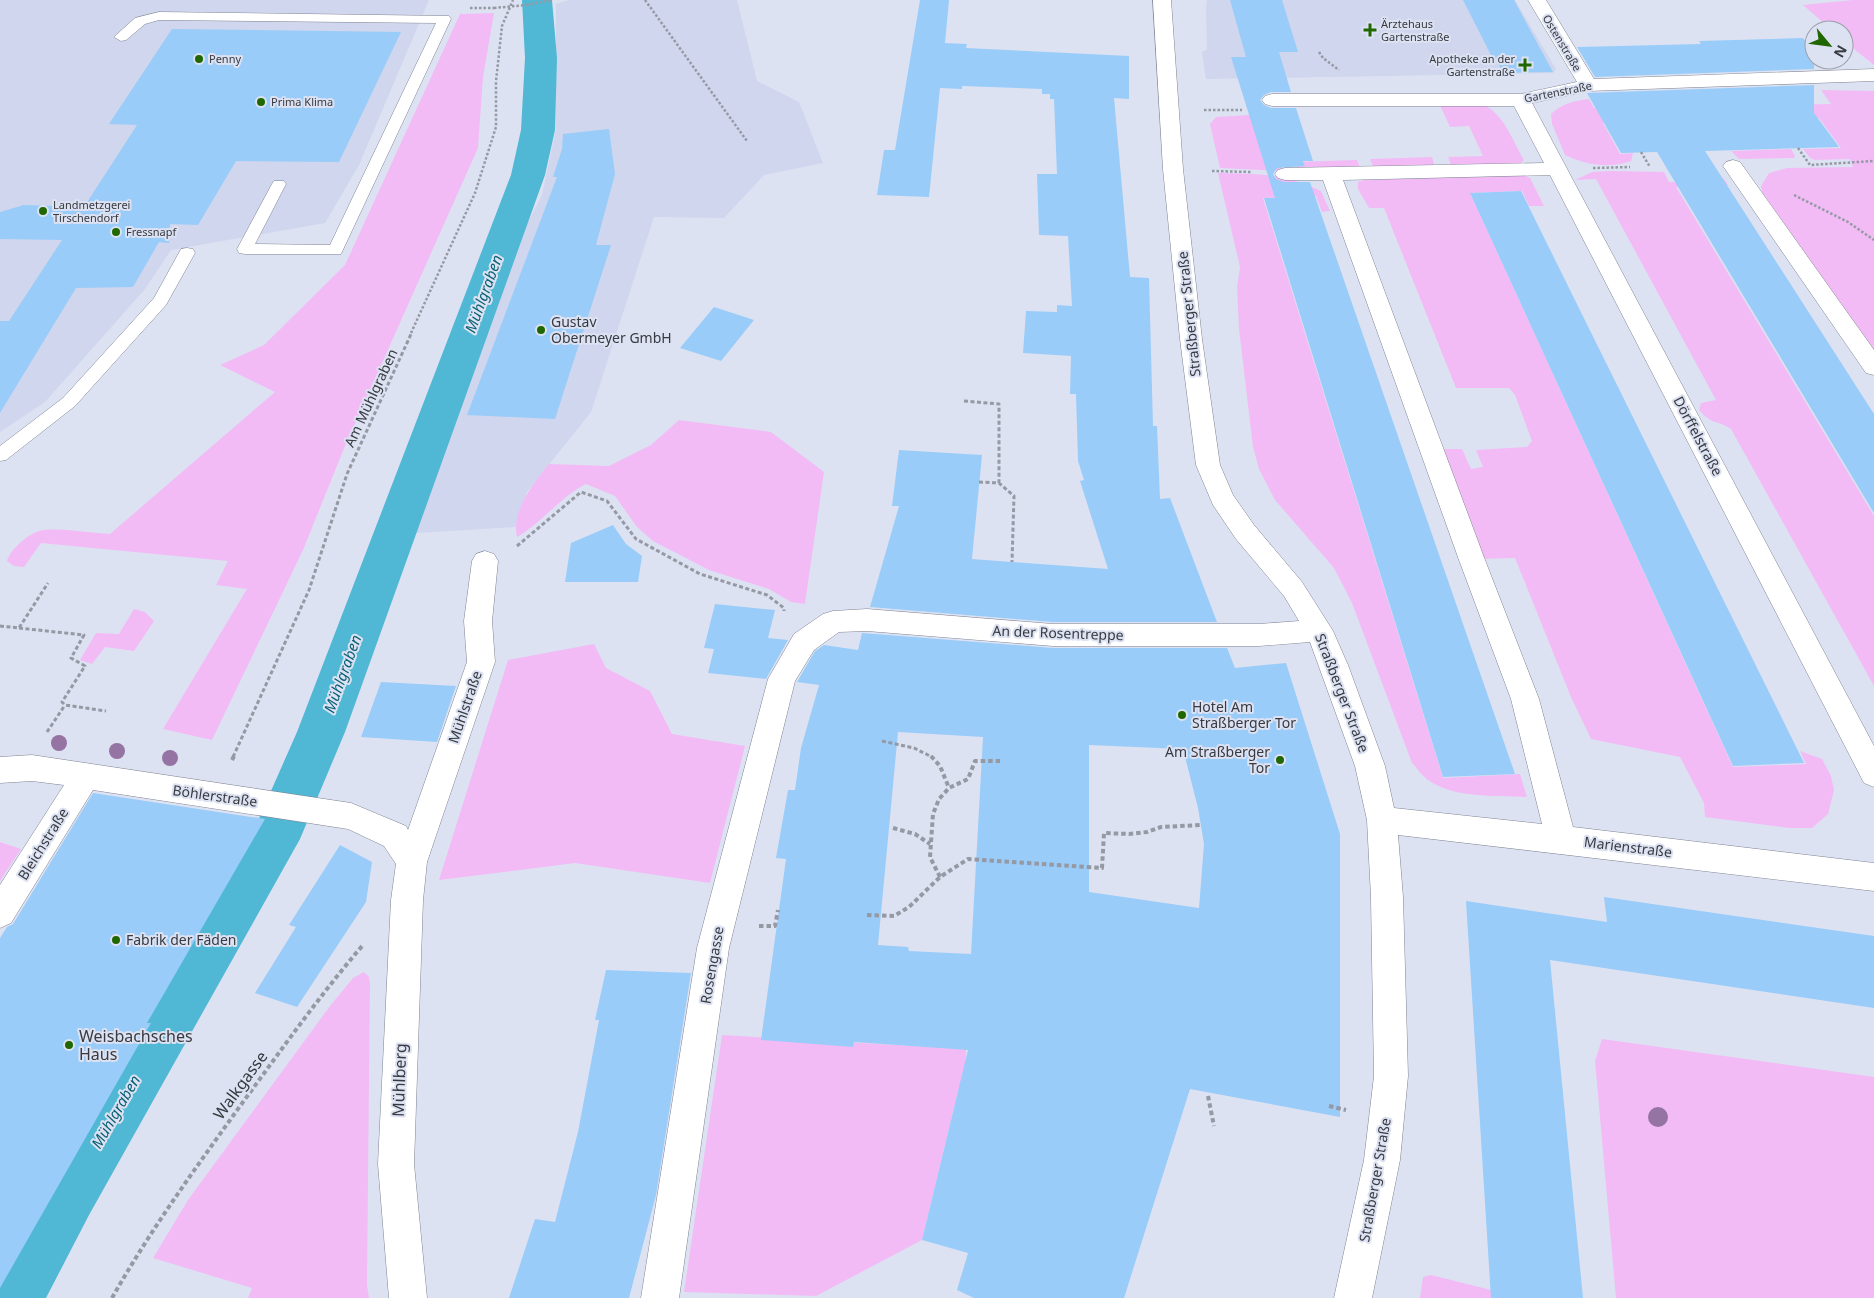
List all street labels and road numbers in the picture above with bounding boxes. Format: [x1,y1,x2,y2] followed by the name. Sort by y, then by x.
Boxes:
[1540,12,1585,74] street label: Ostenstraße
[1523,78,1593,105] street label: Gartenstraße
[1172,250,1205,378] street label: Straßberger Straße
[339,346,402,450] street label: Am Mühlgraben
[1670,393,1727,479] street label: Dörffelstraße
[992,621,1124,644] street label: An der Rosentreppe
[1311,631,1374,755] street label: Straßberger Straße
[443,668,486,746] street label: Mühlstraße
[171,780,259,811] street label: Böhlerstraße
[13,804,72,883] street label: Bleichstraße
[1583,832,1673,861] street label: Marienstraße
[695,925,728,1005] street label: Rosengasse
[387,1043,411,1117] street label: Mühlberg
[208,1046,272,1124] street label: Walkgasse
[1354,1116,1395,1244] street label: Straßberger Straße

